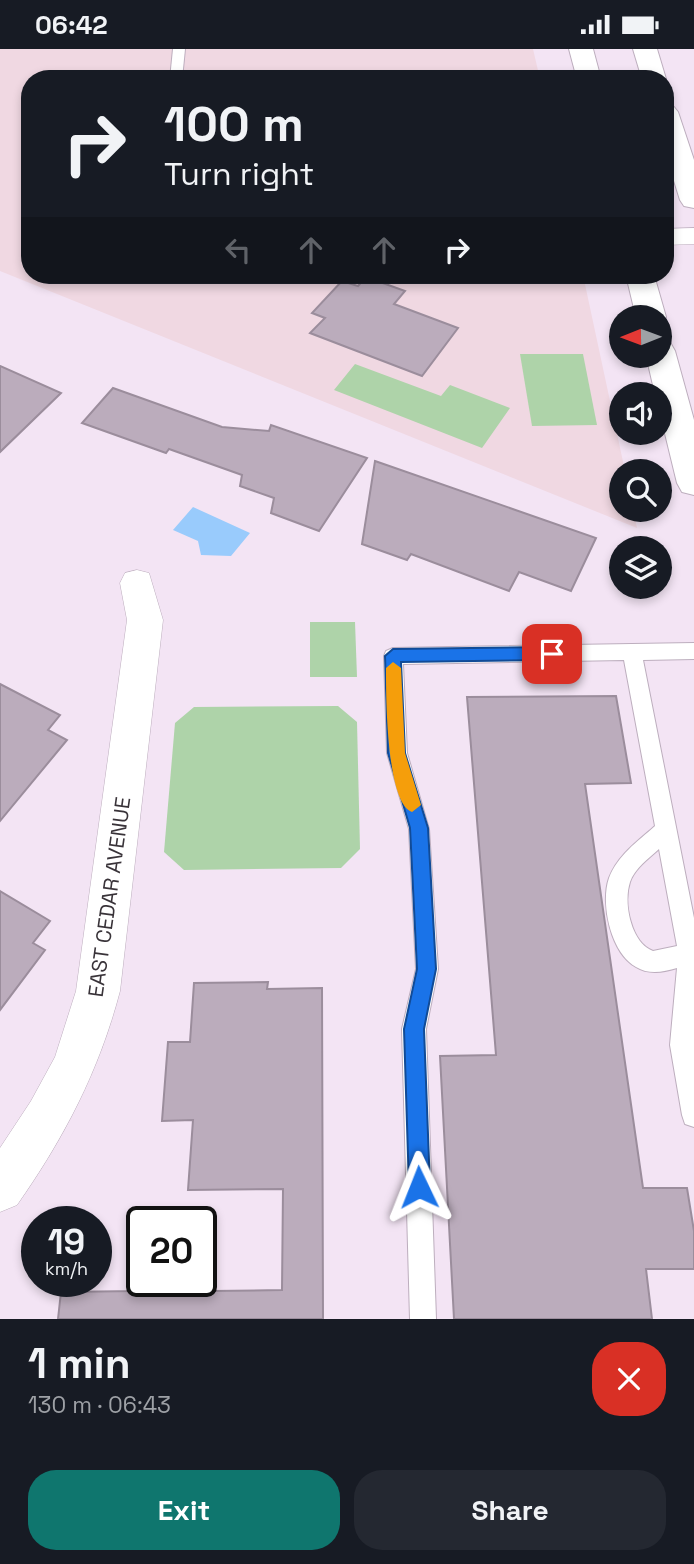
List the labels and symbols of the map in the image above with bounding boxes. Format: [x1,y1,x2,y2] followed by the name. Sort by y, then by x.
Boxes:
[609,305,672,367] north arrow
[522,624,582,684] pin
[82,795,136,999] street label: EAST CEDAR AVENUE
[382,1150,456,1224] position arrow
[126,1206,217,1297] speed limit sign: 20

